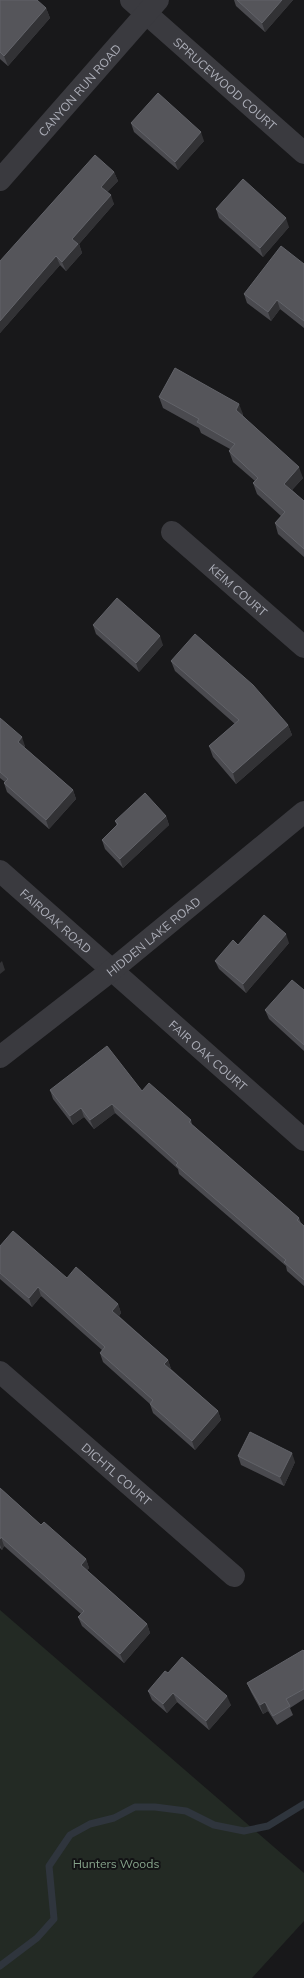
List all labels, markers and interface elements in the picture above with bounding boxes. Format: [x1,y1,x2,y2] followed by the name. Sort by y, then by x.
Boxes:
[171,34,281,134] street label: SPRUCEWOOD COURT
[35,40,124,139] street label: CANYON RUN ROAD
[206,560,271,620] street label: KEIM COURT
[17,885,95,956] street label: FAIROAK ROAD
[103,893,203,979] street label: HIDDEN LAKE ROAD
[166,1017,251,1094] street label: FAIR OAK COURT
[79,1439,155,1509] street label: DICHTL COURT
[73,1856,159,1871] park label: Hunters Woods

